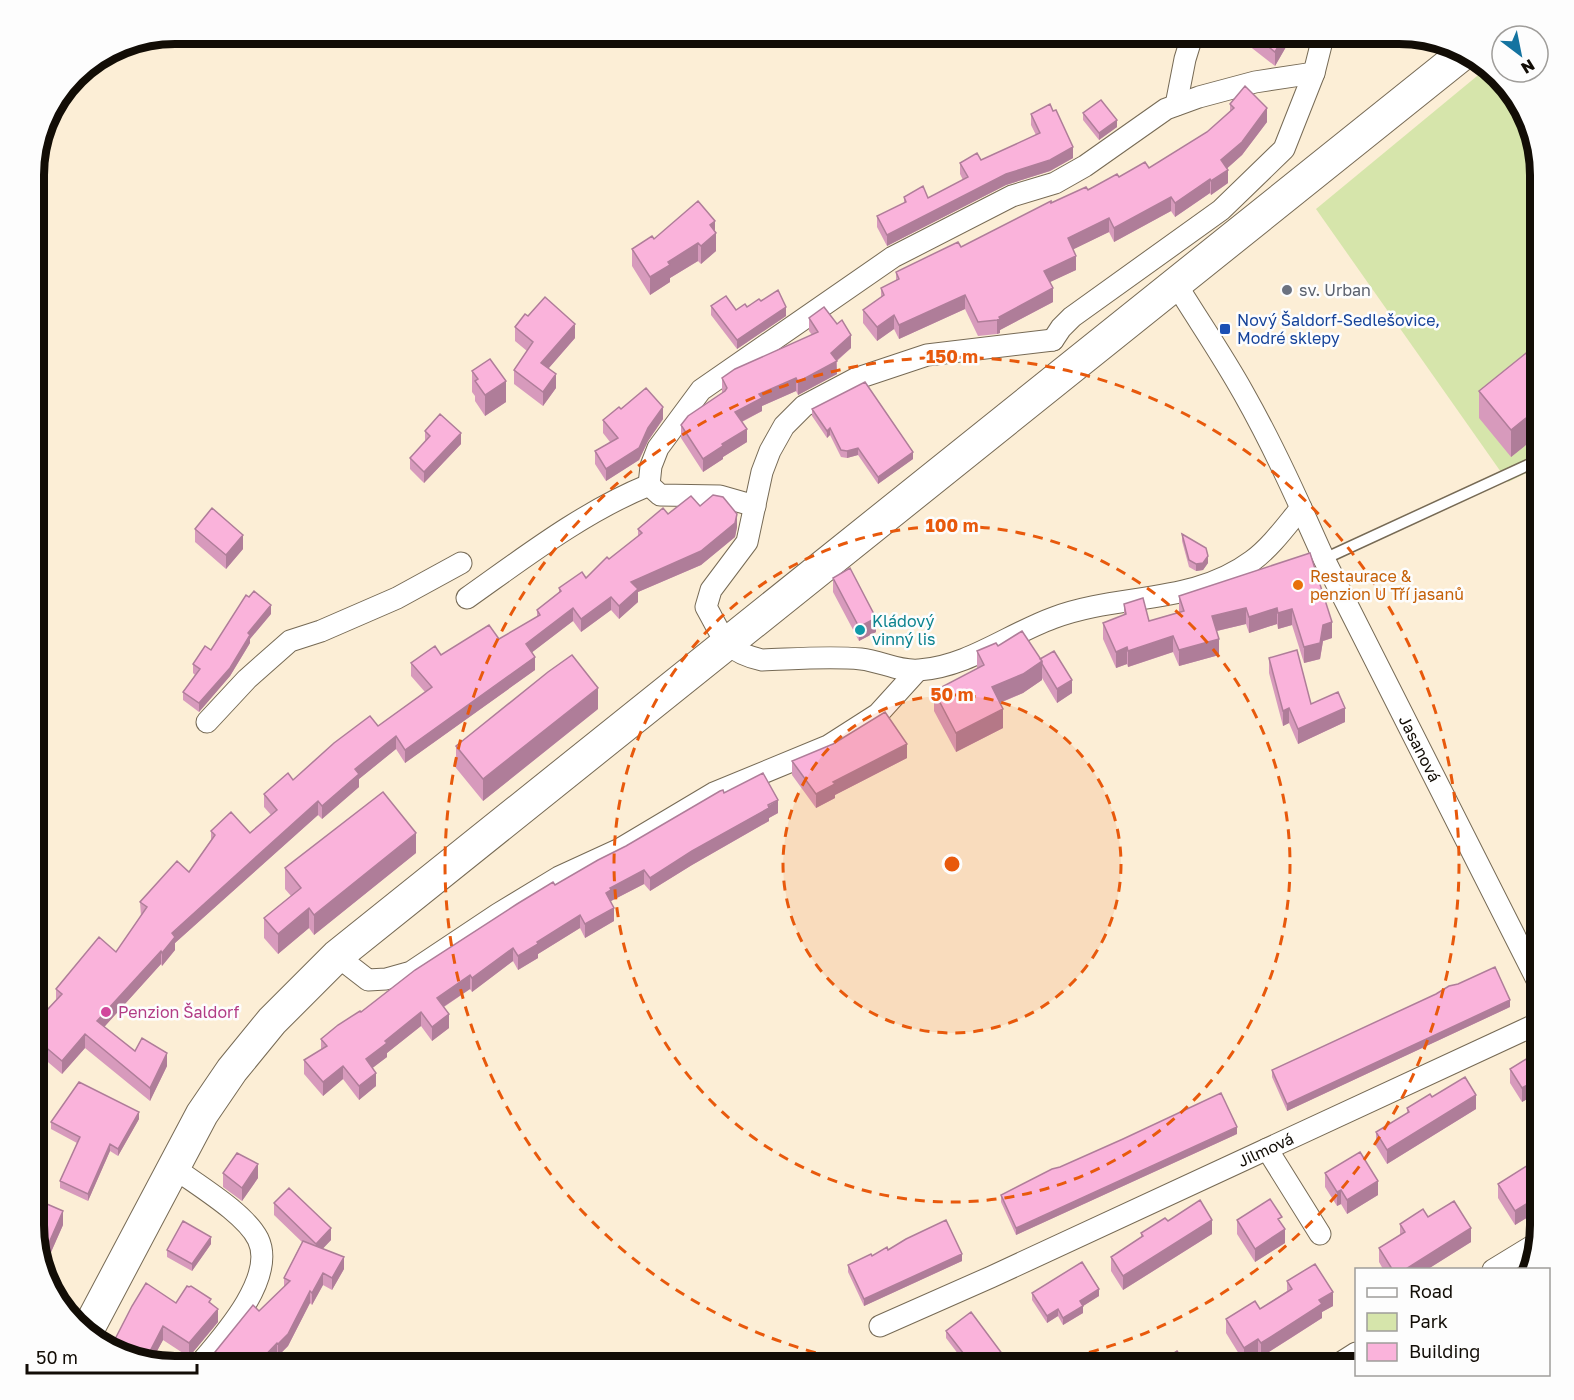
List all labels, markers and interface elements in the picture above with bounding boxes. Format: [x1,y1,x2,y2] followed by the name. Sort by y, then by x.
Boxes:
[1490,24,1550,84] north arrow
[1517,55,1538,78] text: N
[1299,280,1371,300] place label: sv. Urban
[1280,283,1294,297] marker: sv. Urban
[1237,310,1440,348] place label: Nový Šaldorf-Sedlešovice, Modré sklepy
[1218,322,1232,336] marker: Nový Šaldorf-Sedlešovice, Modré sklepy
[926,345,978,367] text: 150 m
[926,514,978,536] text: 100 m
[1310,566,1464,604] place label: Restaurace & penzion U Tří jasanů
[1291,578,1305,592] marker: Restaurace & penzion U Tří jasanů
[872,611,935,649] place label: Kládový vinný lis
[853,623,867,637] marker: Kládový vinný lis
[931,683,973,705] text: 50 m
[1395,712,1445,785] street label: Jasanová
[942,854,962,874] centre of rings
[118,1002,240,1022] place label: Penzion Šaldorf
[99,1005,113,1019] marker: Penzion Šaldorf
[1234,1128,1297,1171] street label: Jilmová
[1355,1268,1550,1376] legend
[1409,1280,1453,1302] text: Road
[1409,1310,1448,1332] text: Park
[27,1337,196,1375] scale bar
[1409,1340,1480,1362] text: Building
[36,1346,78,1368] text: 50 m

